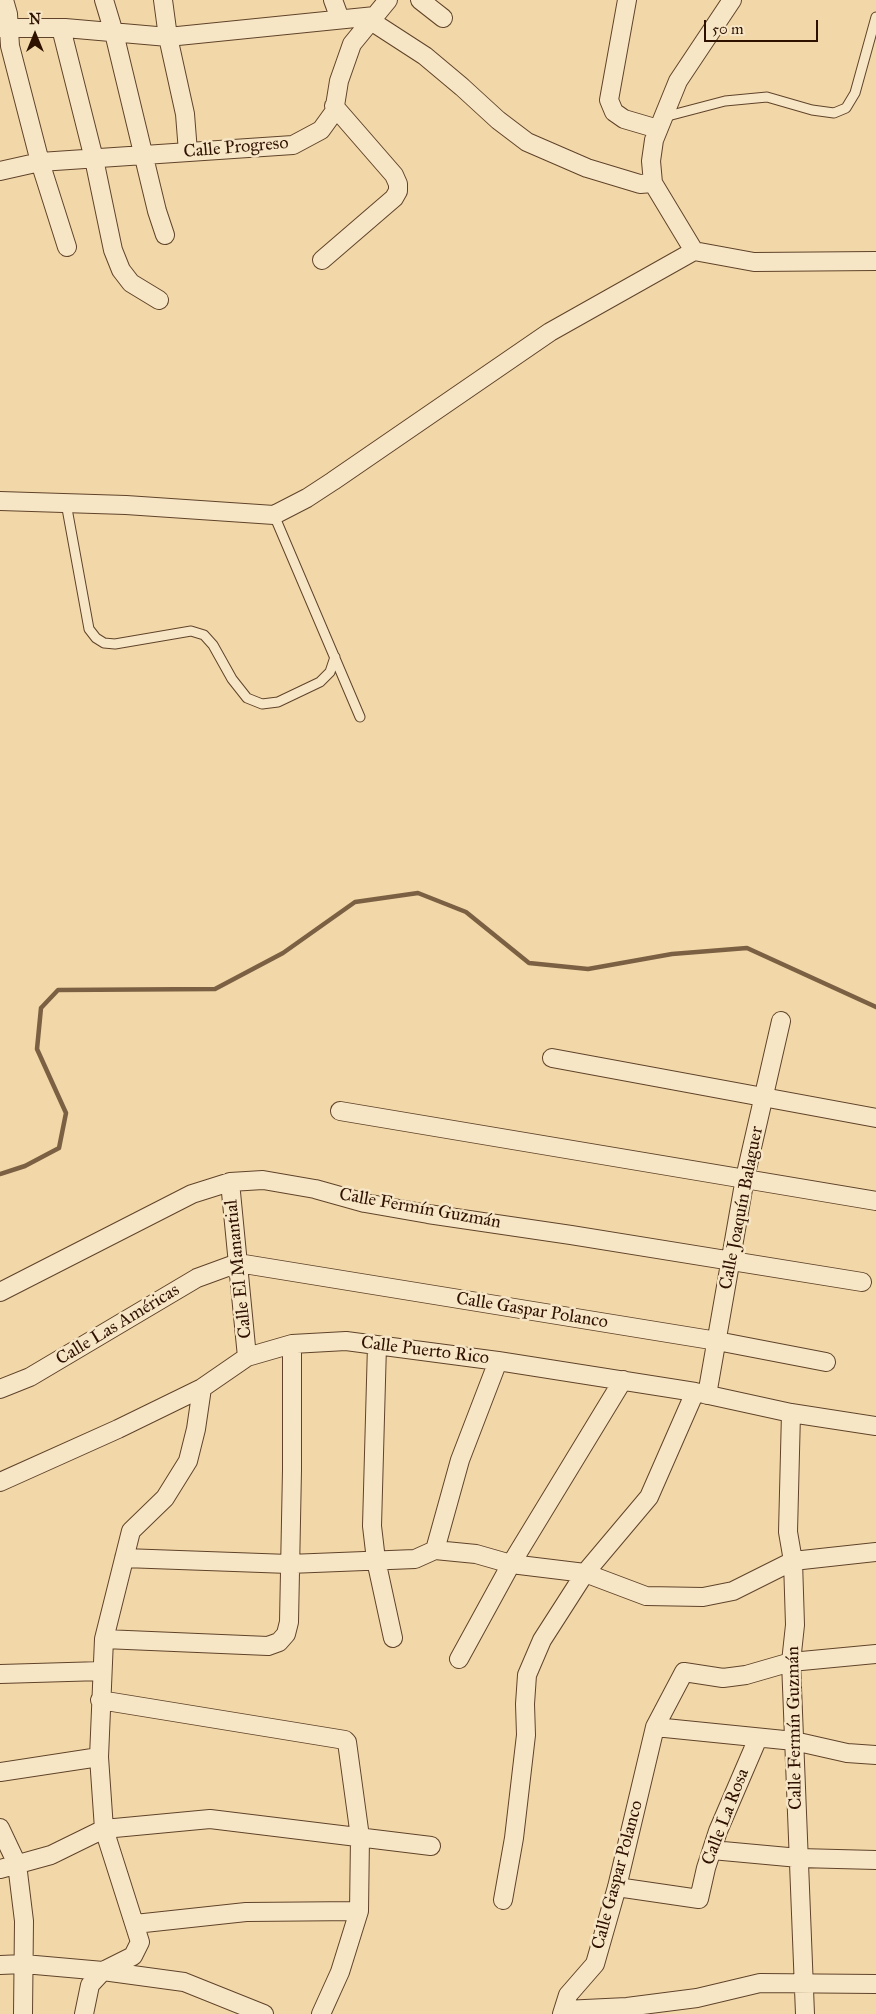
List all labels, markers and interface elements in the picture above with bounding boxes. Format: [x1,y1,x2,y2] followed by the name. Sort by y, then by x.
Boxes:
[10,10,60,60] north arrow
[706,10,820,42] scale bar
[29,11,41,28] text: N
[712,20,744,38] text: 50 m
[183,133,289,163] street label: Calle Progreso
[716,1125,768,1291] street label: Calle Joaquín Balaguer
[337,1184,503,1234] street label: Calle Fermín Guzmán
[221,1198,257,1340] street label: Calle El Manantial
[52,1280,184,1370] street label: Calle Las Américas
[455,1288,609,1334] street label: Calle Gaspar Polanco
[360,1332,490,1370] street label: Calle Puerto Rico
[783,1646,807,1810] street label: Calle Fermín Guzmán
[698,1766,754,1868] street label: Calle La Rosa
[588,1798,648,1952] street label: Calle Gaspar Polanco

